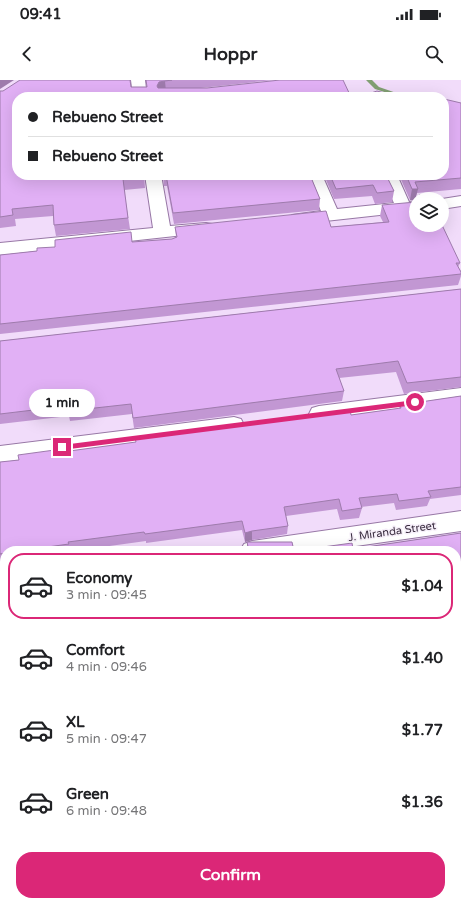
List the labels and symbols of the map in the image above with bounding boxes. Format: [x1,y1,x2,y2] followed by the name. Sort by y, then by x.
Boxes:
[29,389,95,417] callout: 1 min
[406,393,424,411] route start
[53,438,71,456] route end
[347,519,437,544] street label: J. Miranda Street

